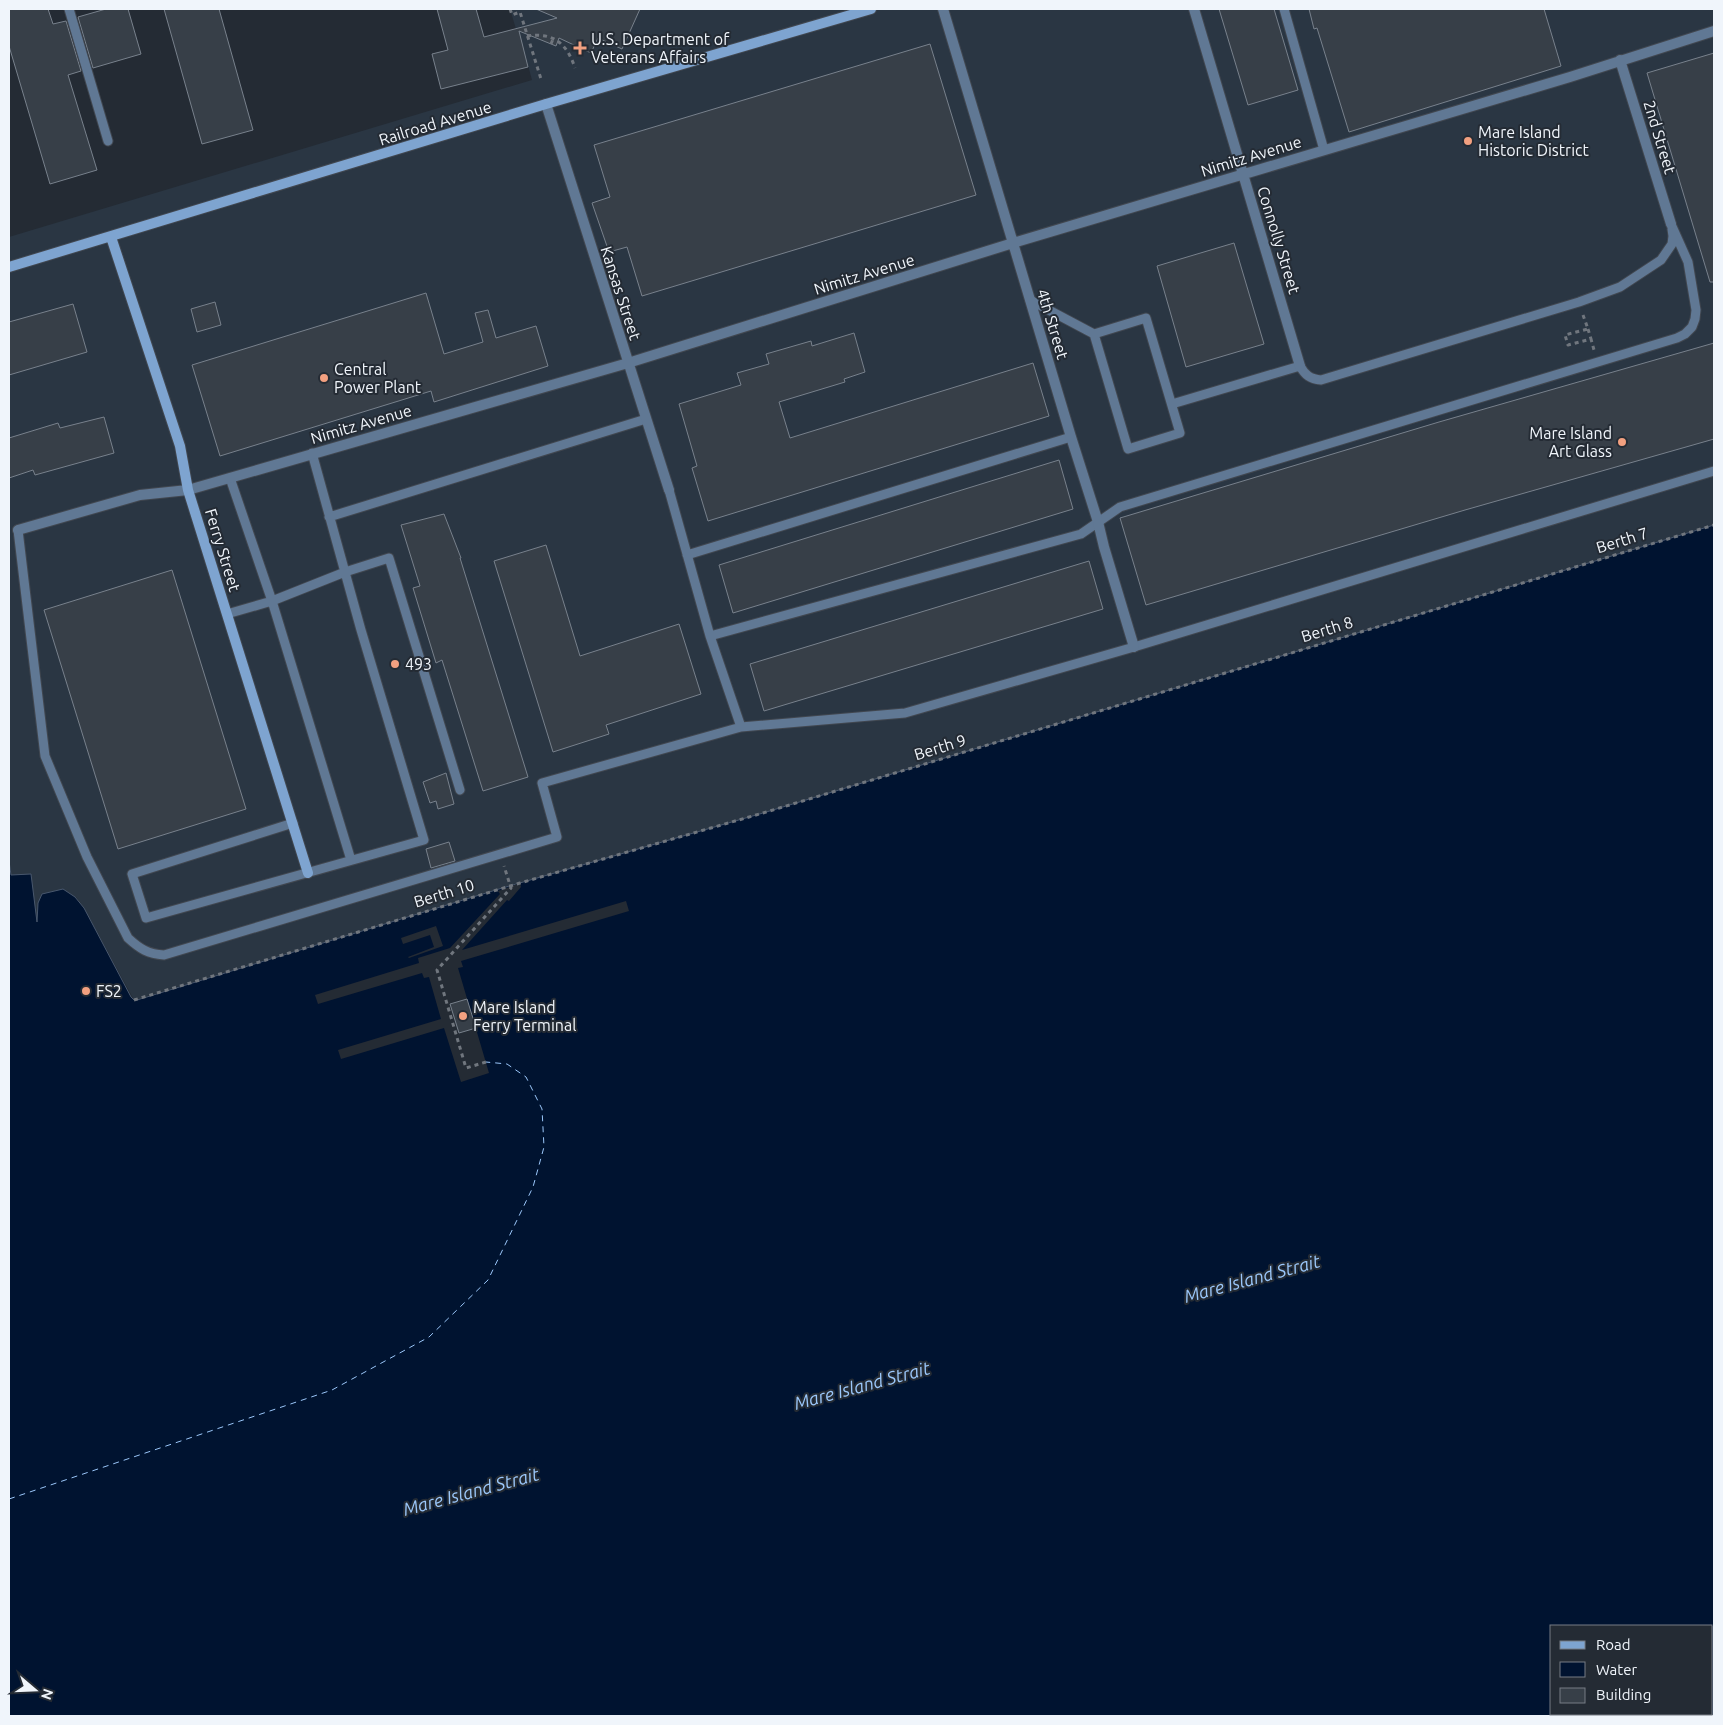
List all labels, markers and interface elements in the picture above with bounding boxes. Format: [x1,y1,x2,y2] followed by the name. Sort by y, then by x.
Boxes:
[591,30,730,66] place label: U.S. Department of Veterans Affairs
[573,41,587,55] marker: U.S. Department of Veterans Affairs
[377,97,493,149] street label: Railroad Avenue
[1640,98,1680,177] street label: 2nd Street
[1478,123,1589,159] place label: Mare Island Historic District
[1199,132,1303,180] street label: Nimitz Avenue
[1462,135,1474,147] marker: Mare Island Historic District
[1254,184,1304,296] street label: Connolly Street
[597,244,645,343] street label: Kansas Street
[812,250,916,298] street label: Nimitz Avenue
[1034,287,1072,362] street label: 4th Street
[334,360,422,396] place label: Central Power Plant
[318,372,330,384] marker: Central Power Plant
[308,401,414,447] street label: Nimitz Avenue
[1529,424,1612,460] place label: Mare Island Art Glass
[1616,436,1628,448] marker: Mare Island Art Glass
[202,506,244,594] street label: Ferry Street
[1594,524,1650,556] street label: Berth 7
[1299,613,1355,645] street label: Berth 8
[405,655,432,673] place label: 493
[389,658,401,670] marker: 493
[912,731,968,763] street label: Berth 9
[412,875,476,911] street label: Berth 10
[96,982,122,1000] place label: FS2
[80,985,92,997] marker: FS2
[473,998,576,1034] place label: Mare Island Ferry Terminal
[457,1010,469,1022] marker: Mare Island Ferry Terminal
[1181,1250,1323,1306] water label: Mare Island Strait
[791,1357,933,1413] water label: Mare Island Strait
[400,1463,542,1519] water label: Mare Island Strait
[1550,1625,1713,1715] legend
[1596,1636,1631,1653] text: Road
[1596,1661,1637,1678] text: Water
[10,1665,60,1715] north arrow
[1596,1686,1651,1703] text: Building
[38,1687,57,1702] text: N

